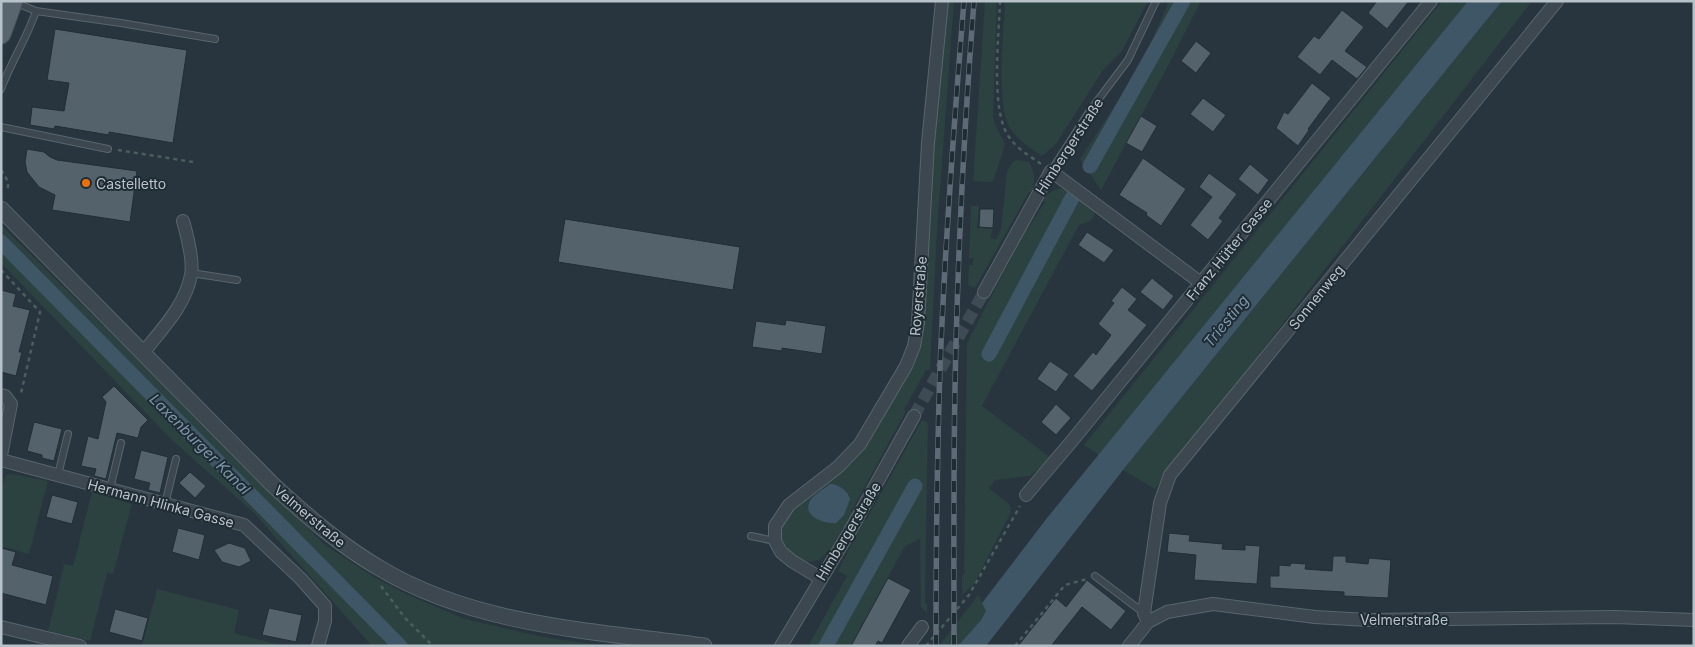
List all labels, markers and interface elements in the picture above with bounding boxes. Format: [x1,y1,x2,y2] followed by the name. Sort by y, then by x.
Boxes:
[1031,95,1107,197] street label: Himbergerstraße
[96,175,166,192] place label: Castelletto
[80,177,92,189] marker: Castelletto
[1182,194,1276,304] street label: Franz Hütter Gasse
[906,255,930,337] street label: Royerstraße
[1285,261,1347,333] street label: Sonnenweg
[1199,291,1253,351] water label: Triesting
[146,390,255,499] water label: Laxenburger Kanal
[86,475,236,531] street label: Hermann Hlinka Gasse
[812,479,884,583] street label: Himbergerstraße
[271,481,349,551] street label: Velmerstraße
[1360,611,1448,628] street label: Velmerstraße

